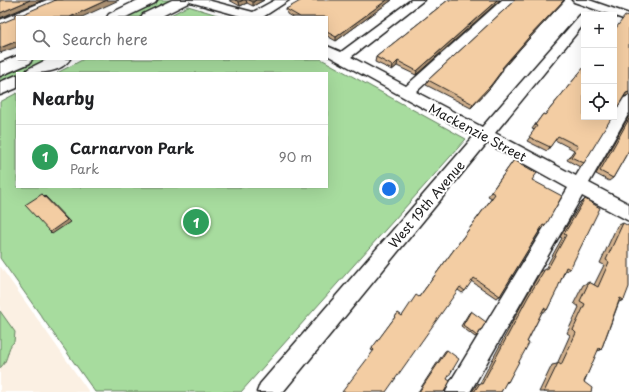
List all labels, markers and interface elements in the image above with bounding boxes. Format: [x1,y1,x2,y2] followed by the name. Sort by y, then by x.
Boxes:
[581,12,617,120] map controls
[581,12,617,48] button: +
[16,16,328,60] search box
[30,27,52,49] icon: search
[62,27,148,50] text: Search here
[581,48,617,84] button: −
[581,84,617,120] button: locate
[32,85,94,111] text: Nearby
[426,98,530,166] street label: Mackenzie Street
[70,136,194,159] text: Carnarvon Park
[42,147,48,166] text: 1
[279,147,312,166] text: 90 m
[383,156,469,252] street label: West 19th Avenue
[70,159,99,178] text: Park
[379,179,399,199] your location
[183,207,209,237] pin: 1

